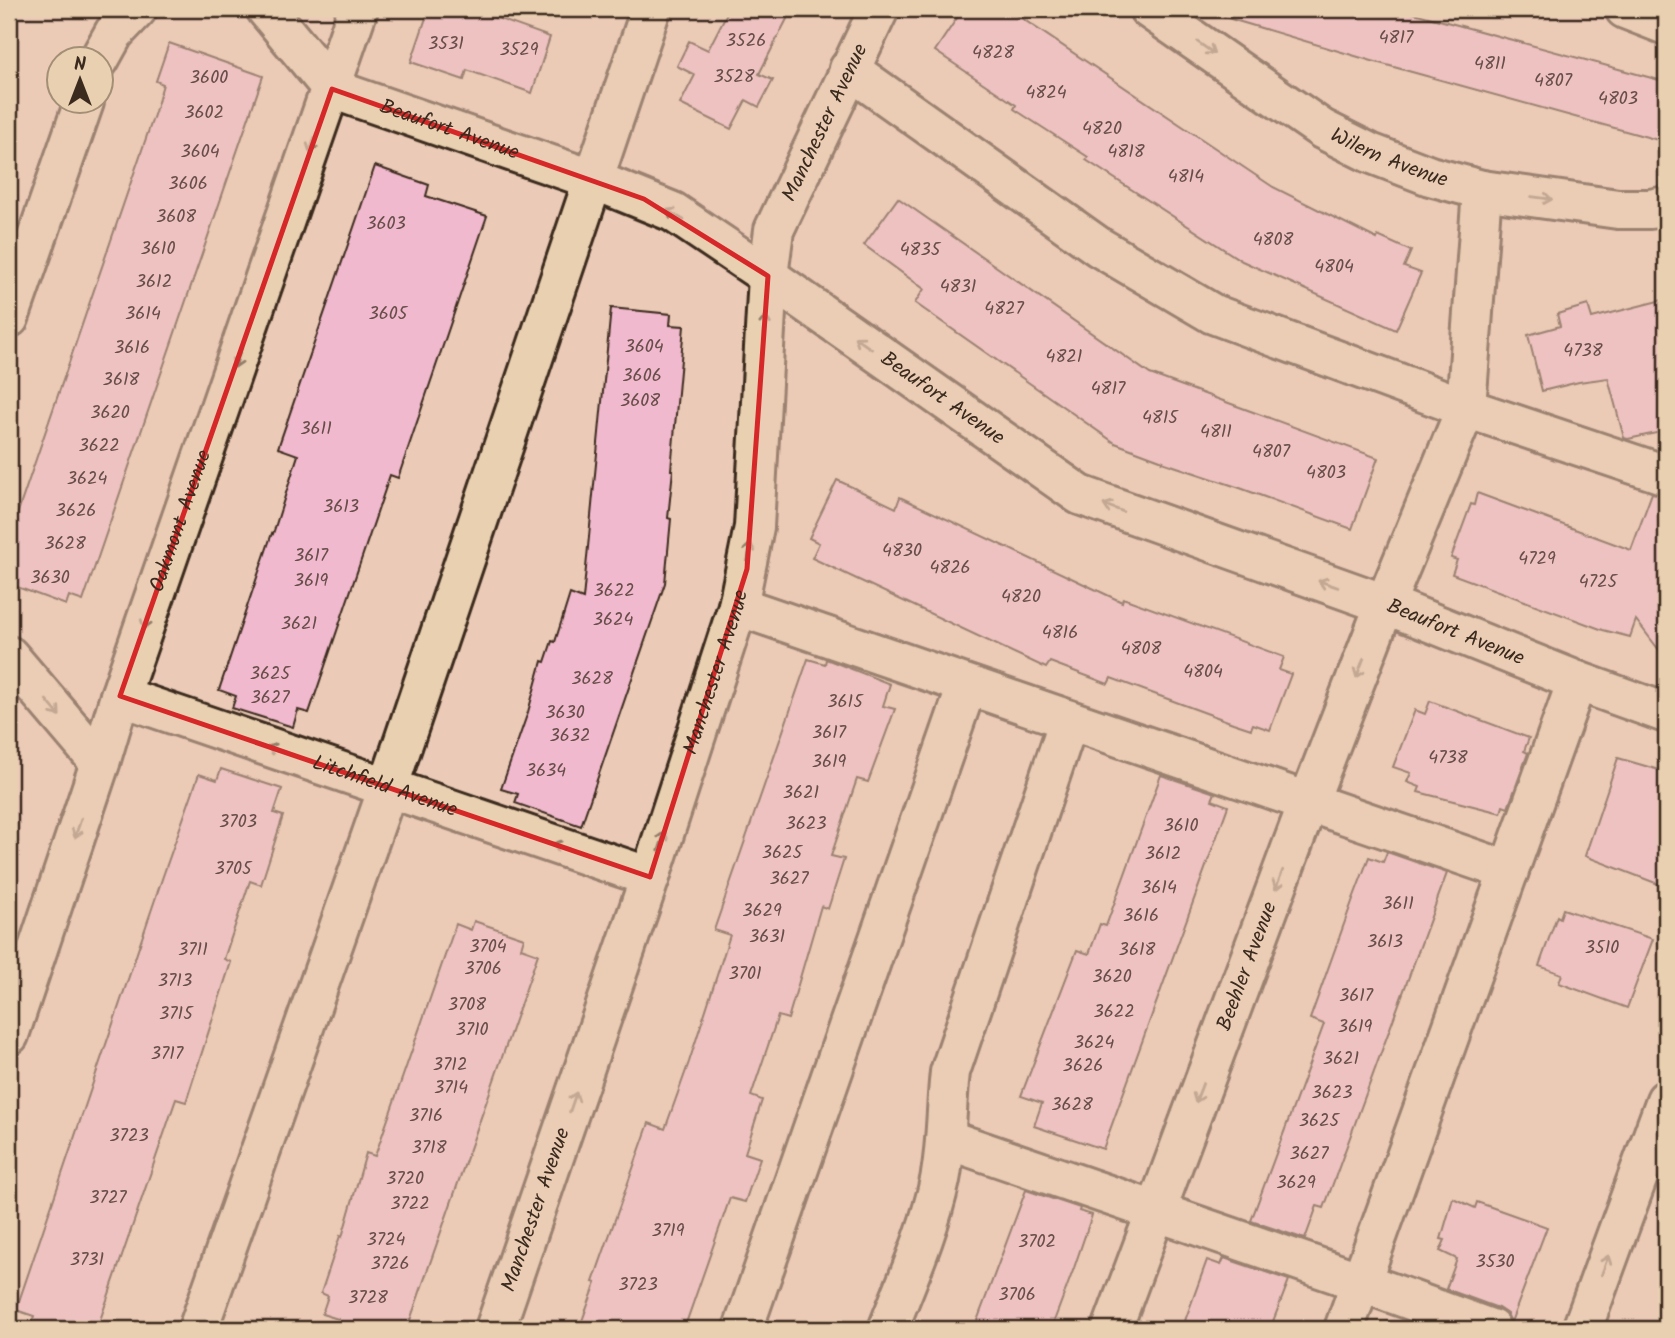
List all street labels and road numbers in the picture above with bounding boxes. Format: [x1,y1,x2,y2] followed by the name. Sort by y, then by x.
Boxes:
[773,38,877,207] street label: Manchester Avenue
[375,90,524,169] street label: Beaufort Avenue
[1325,119,1452,197] street label: Wilern Avenue
[873,343,1012,454] street label: Beaufort Avenue
[141,445,221,596] street label: Oakmont Avenue
[674,587,757,759] street label: Manchester Avenue
[1382,590,1530,675] street label: Beaufort Avenue
[308,746,463,827] street label: Litchfield Avenue
[1208,897,1286,1036] street label: Beehler Avenue
[492,1123,579,1296] street label: Manchester Avenue

